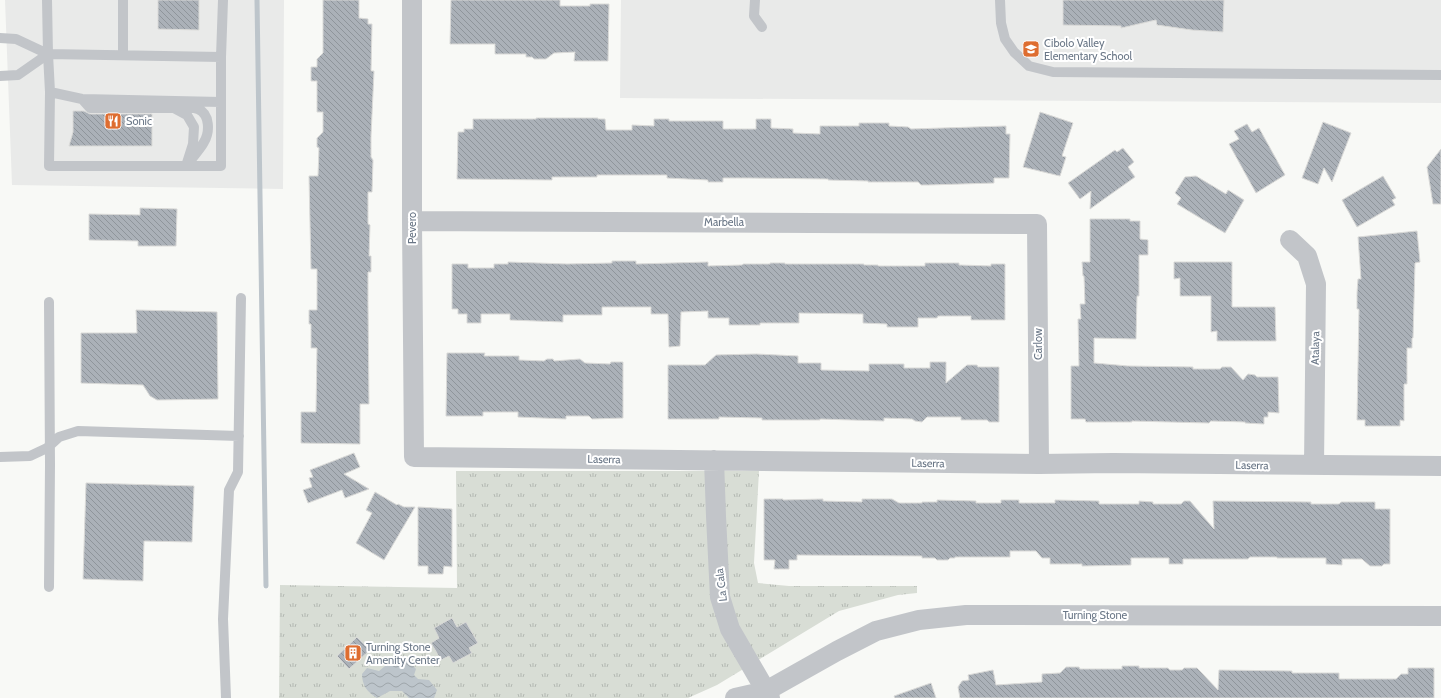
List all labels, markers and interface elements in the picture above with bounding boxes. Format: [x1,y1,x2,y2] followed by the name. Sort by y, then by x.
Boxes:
[1044,36,1133,63] place label: Cibolo Valley Elementary School
[1021,39,1041,59] school or university icon: Cibolo Valley Elementary School
[103,111,123,131] restaurant icon: Sonic
[126,114,152,128] place label: Sonic
[405,212,419,244] street label: Pevero
[704,215,745,229] street label: Marbella
[1031,328,1045,360] street label: Carlow
[1308,330,1322,365] street label: Atalaya
[587,452,621,466] street label: Laserra
[911,456,945,470] street label: Laserra
[1235,458,1269,472] street label: Laserra
[712,567,730,602] street label: La Cala
[1063,608,1128,622] street label: Turning Stone
[366,640,440,667] place label: Turning Stone Amenity Center
[343,643,363,663] building icon: Turning Stone Amenity Center

